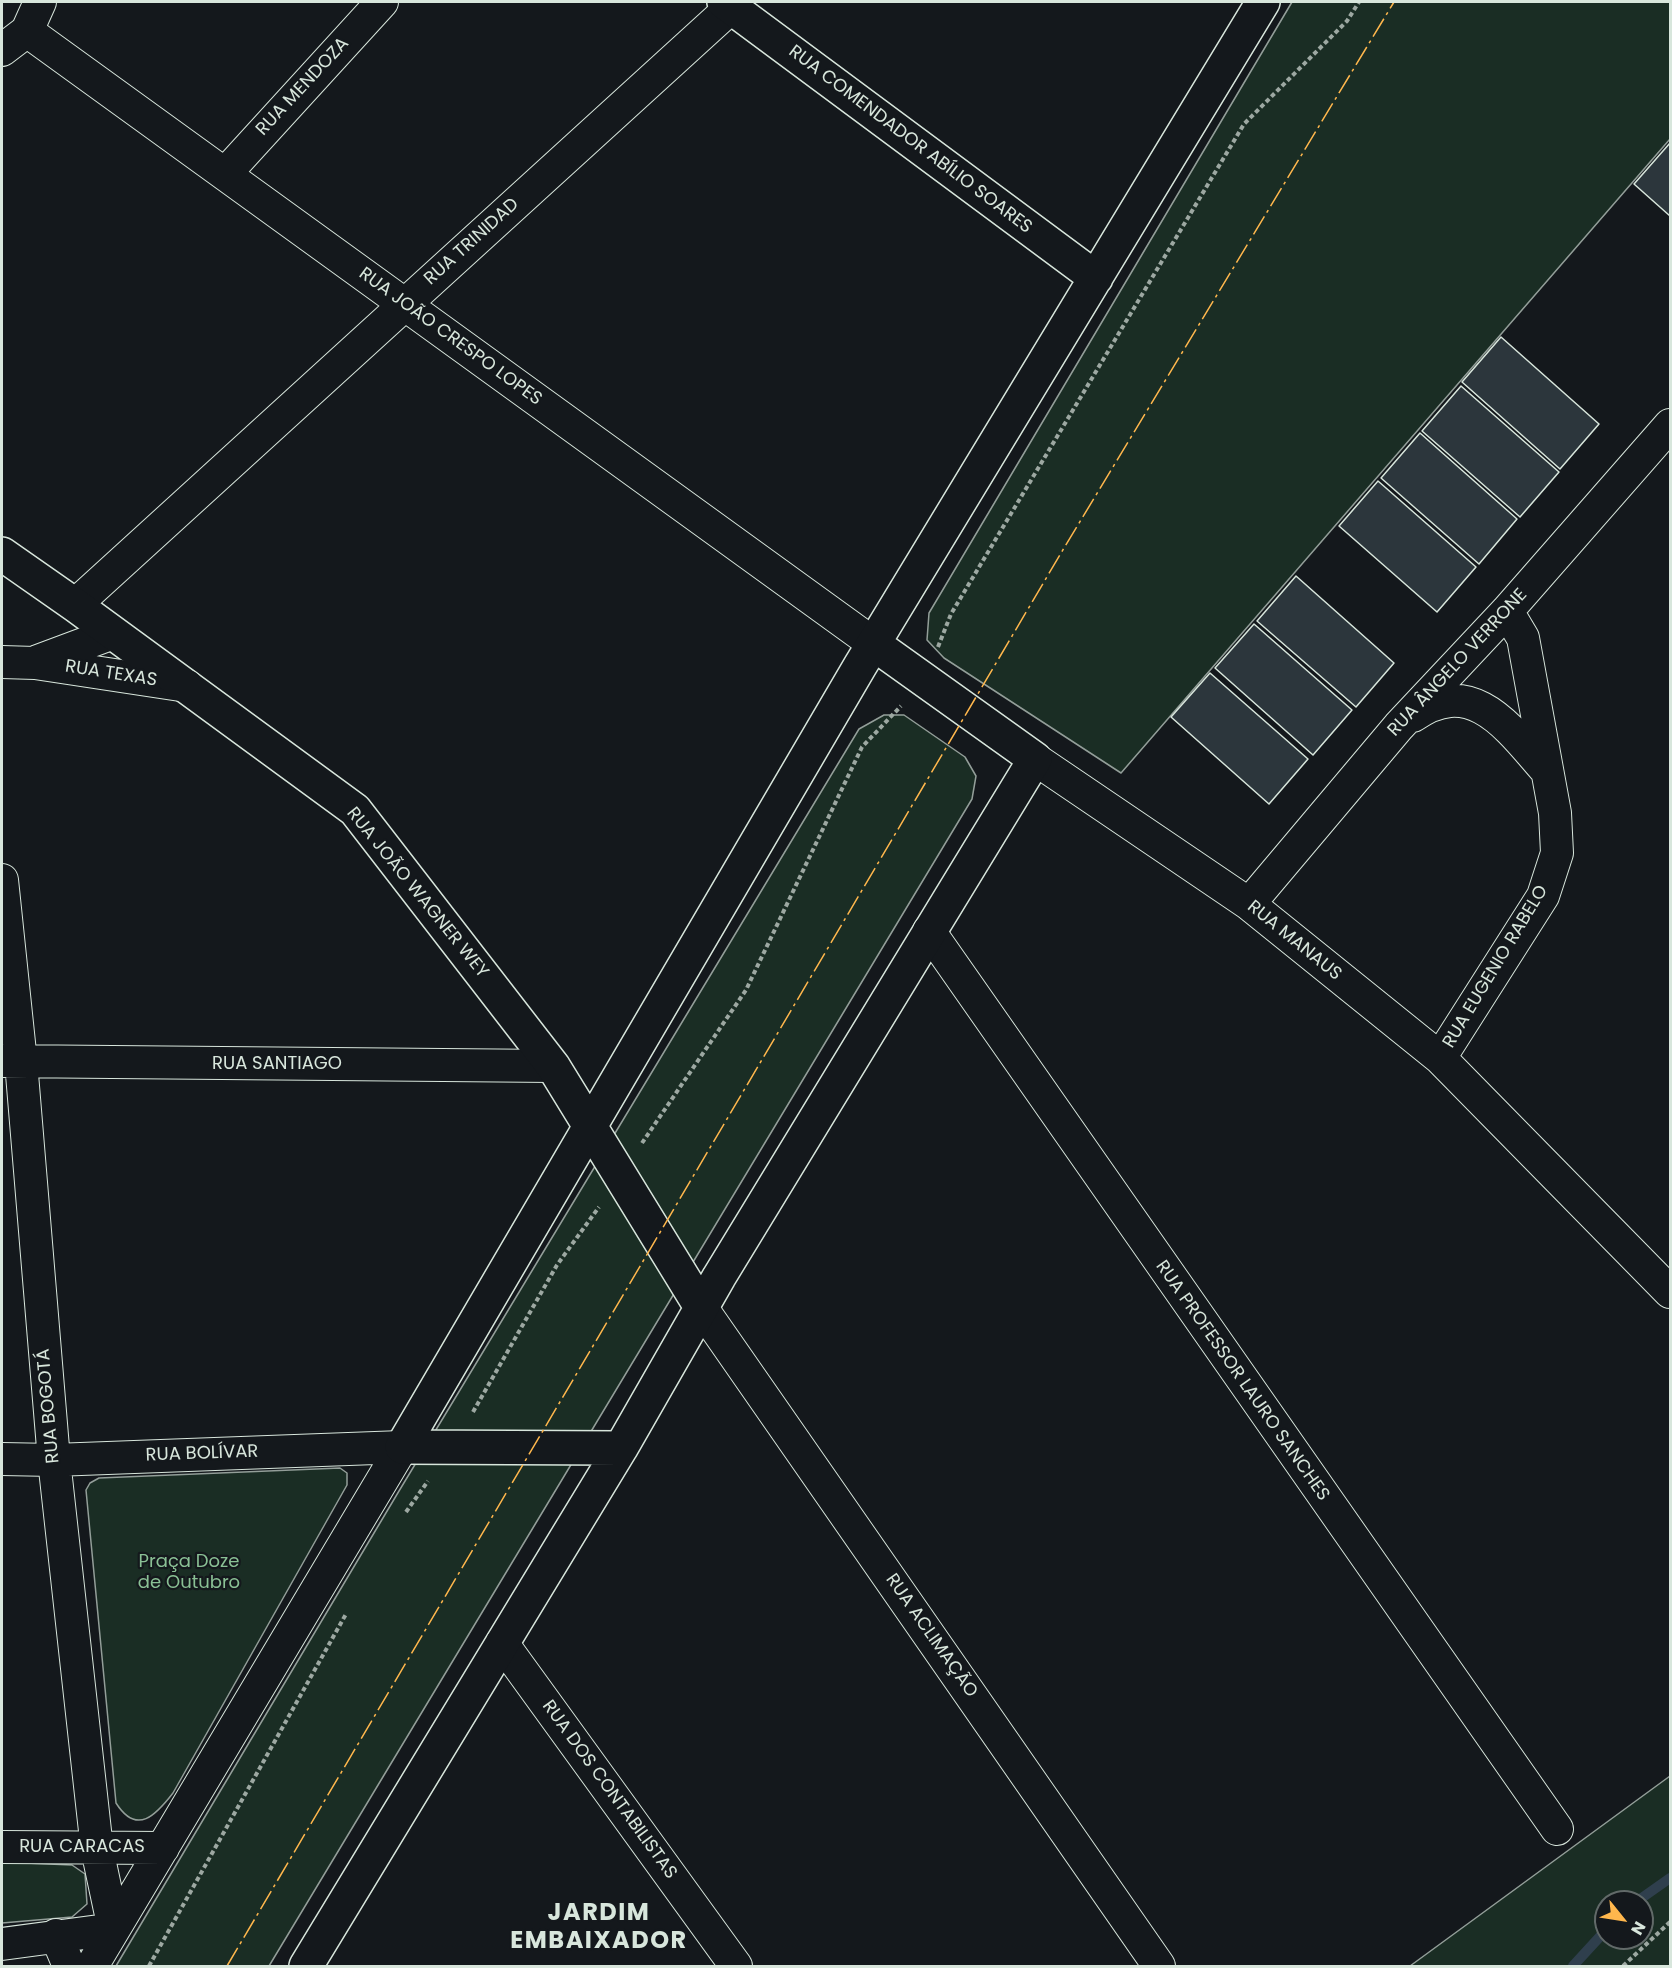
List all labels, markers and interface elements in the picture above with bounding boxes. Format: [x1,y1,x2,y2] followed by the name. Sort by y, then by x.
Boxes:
[252,33,354,141] street label: RUA MENDOZA
[784,41,1036,239] street label: RUA COMENDADOR ABÍLIO SOARES
[420,194,524,290] street label: RUA TRINIDAD
[354,263,546,411] street label: RUA JOÃO CRESPO LOPES
[1384,585,1532,741] street label: RUA ÂNGELO VERRONE
[63,656,159,692] street label: RUA TEXAS
[341,803,493,983] street label: RUA JOÃO WAGNER WEY
[1439,882,1553,1052] street label: RUA EUGENIO RABELO
[1242,896,1346,986] street label: RUA MANAUS
[212,1053,342,1075] street label: RUA SANTIAGO
[1150,1257,1334,1505] street label: RUA PROFESSOR LAURO SANCHES
[33,1348,65,1464] street label: RUA BOGOTÁ
[145,1441,259,1467] street label: RUA BOLÍVAR
[138,1551,240,1594] park label: Praça Doze de Outubro
[880,1570,982,1702] street label: RUA ACLIMAÇÃO
[537,1696,681,1884] street label: RUA DOS CONTABILISTAS
[19,1836,145,1858] street label: RUA CARACAS
[1594,1890,1654,1950] north arrow
[510,1900,688,1956] district label: JARDIM EMBAIXADOR
[1625,1917,1651,1939] text: N

